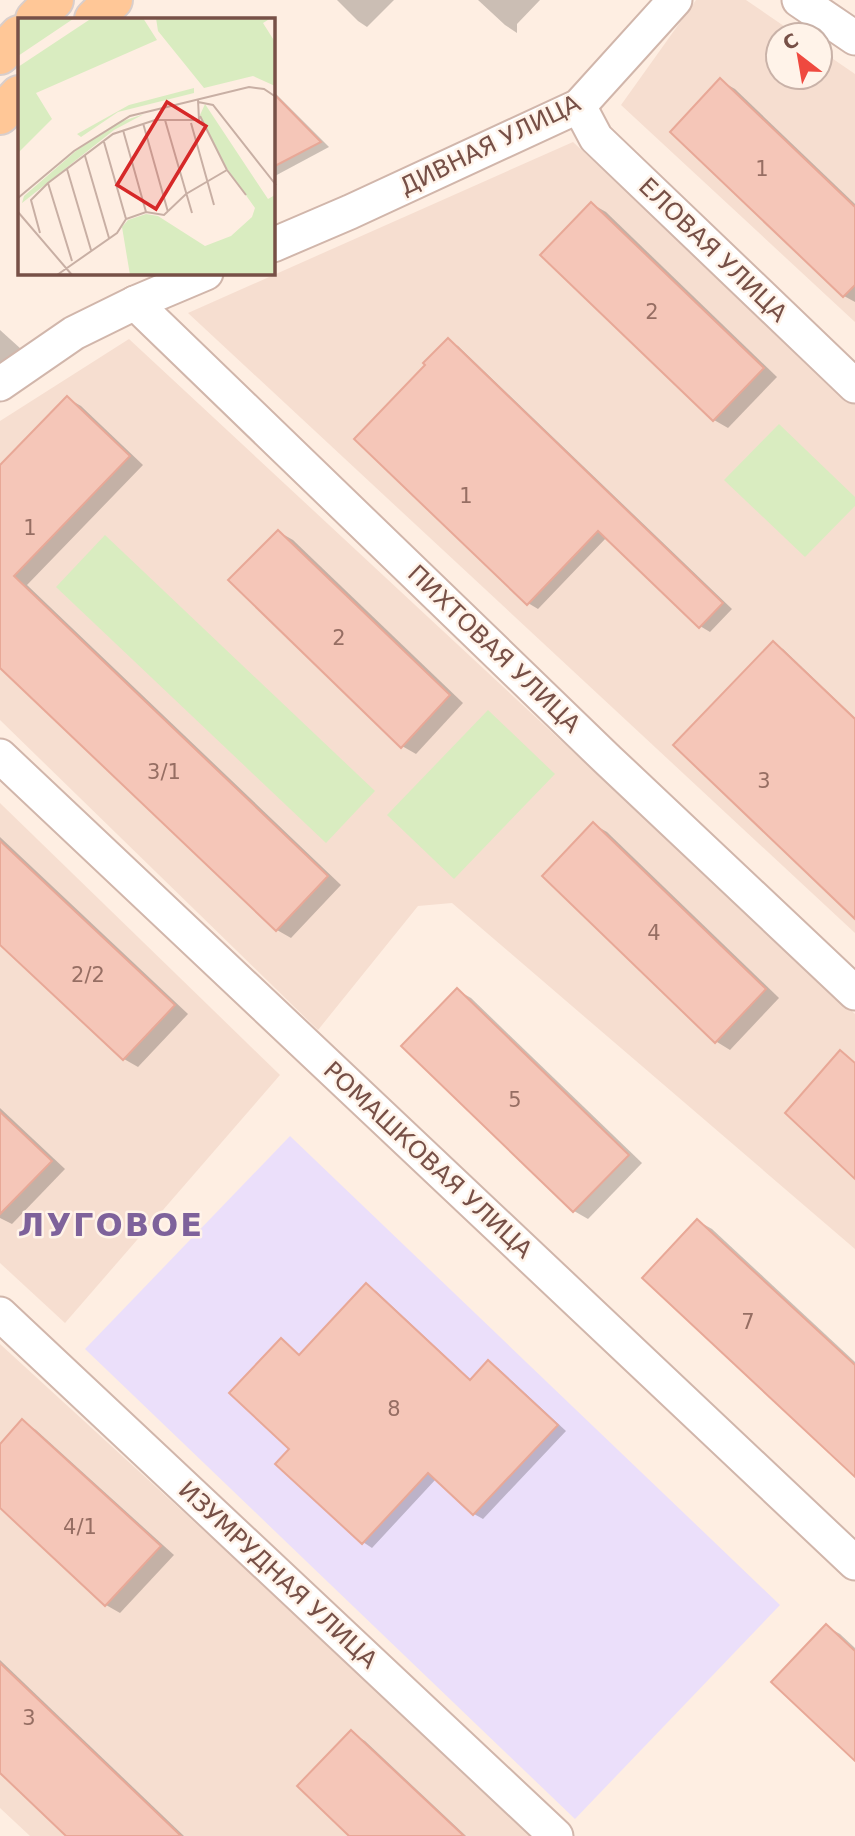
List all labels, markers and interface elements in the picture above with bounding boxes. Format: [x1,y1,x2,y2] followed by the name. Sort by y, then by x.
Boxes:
[18,18,275,275] inset map
[764,21,834,91] north arrow
[779,28,802,54] text: С
[395,89,585,201] street label: ДИВНАЯ УЛИЦА
[755,157,769,181] house number: 1
[633,172,793,328] street label: ЕЛОВАЯ УЛИЦА
[645,300,659,324] house number: 2
[459,484,473,508] house number: 1
[23,516,37,540] house number: 1
[402,559,586,739] street label: ПИХТОВАЯ УЛИЦА
[332,626,346,650] house number: 2
[147,760,181,784] house number: 3/1
[757,769,771,793] house number: 3
[647,921,661,945] house number: 4
[71,963,105,987] house number: 2/2
[318,1056,539,1264] street label: РОМАШКОВАЯ УЛИЦА
[508,1088,522,1112] house number: 5
[18,1206,204,1244] district label: ЛУГОВОЕ
[741,1310,755,1334] house number: 7
[387,1397,401,1421] house number: 8
[173,1476,383,1675] street label: ИЗУМРУДНАЯ УЛИЦА
[63,1515,97,1539] house number: 4/1
[22,1706,36,1730] house number: 3

